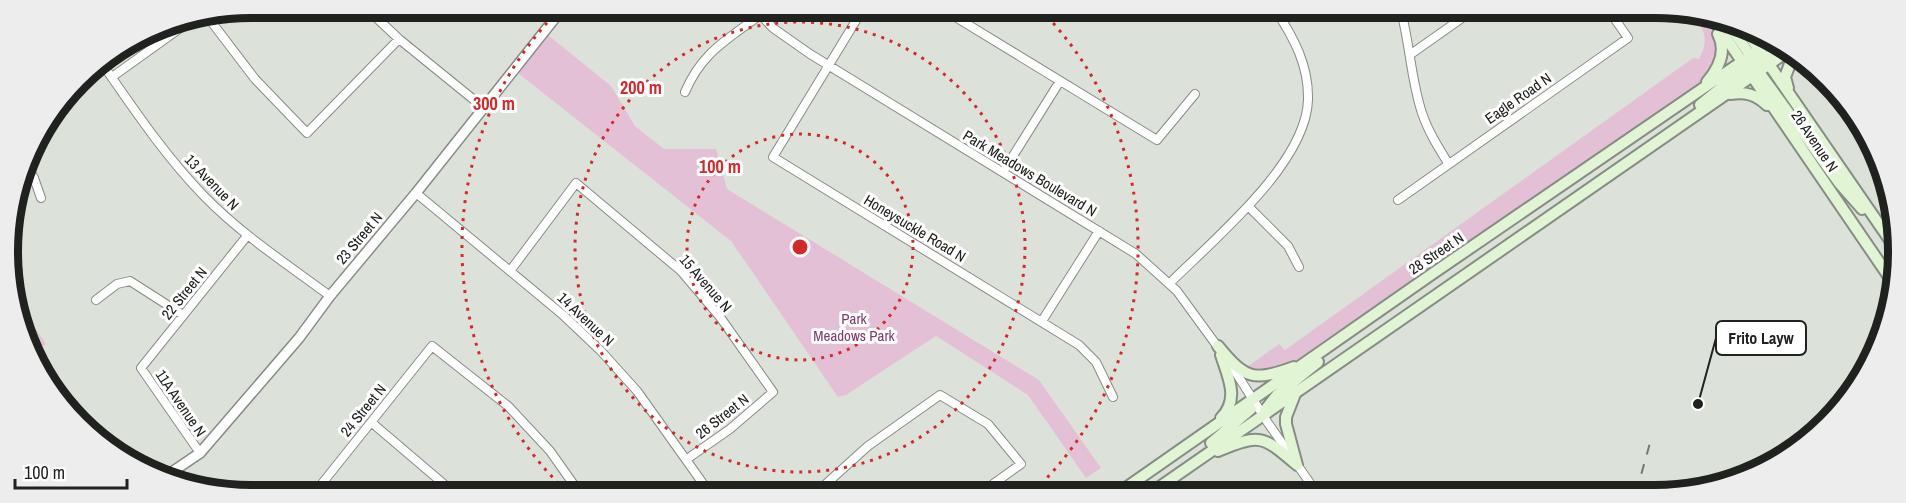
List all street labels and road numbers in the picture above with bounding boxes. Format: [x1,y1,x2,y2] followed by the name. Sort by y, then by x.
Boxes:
[1481,67,1555,129] street label: Eagle Road N
[1787,106,1843,176] street label: 26 Avenue N
[959,125,1101,221] street label: Park Meadows Boulevard N
[180,149,244,215] street label: 13 Avenue N
[860,189,970,267] street label: Honeysuckle Road N
[331,207,387,269] street label: 23 Street N
[1404,227,1468,279] street label: 28 Street N
[675,250,737,316] street label: 15 Avenue N
[156,262,212,324] street label: 22 Street N
[553,287,619,351] street label: 14 Avenue N
[151,365,211,441] street label: 11A Avenue N
[335,379,391,441] street label: 24 Street N
[691,389,753,443] street label: 26 Street N

